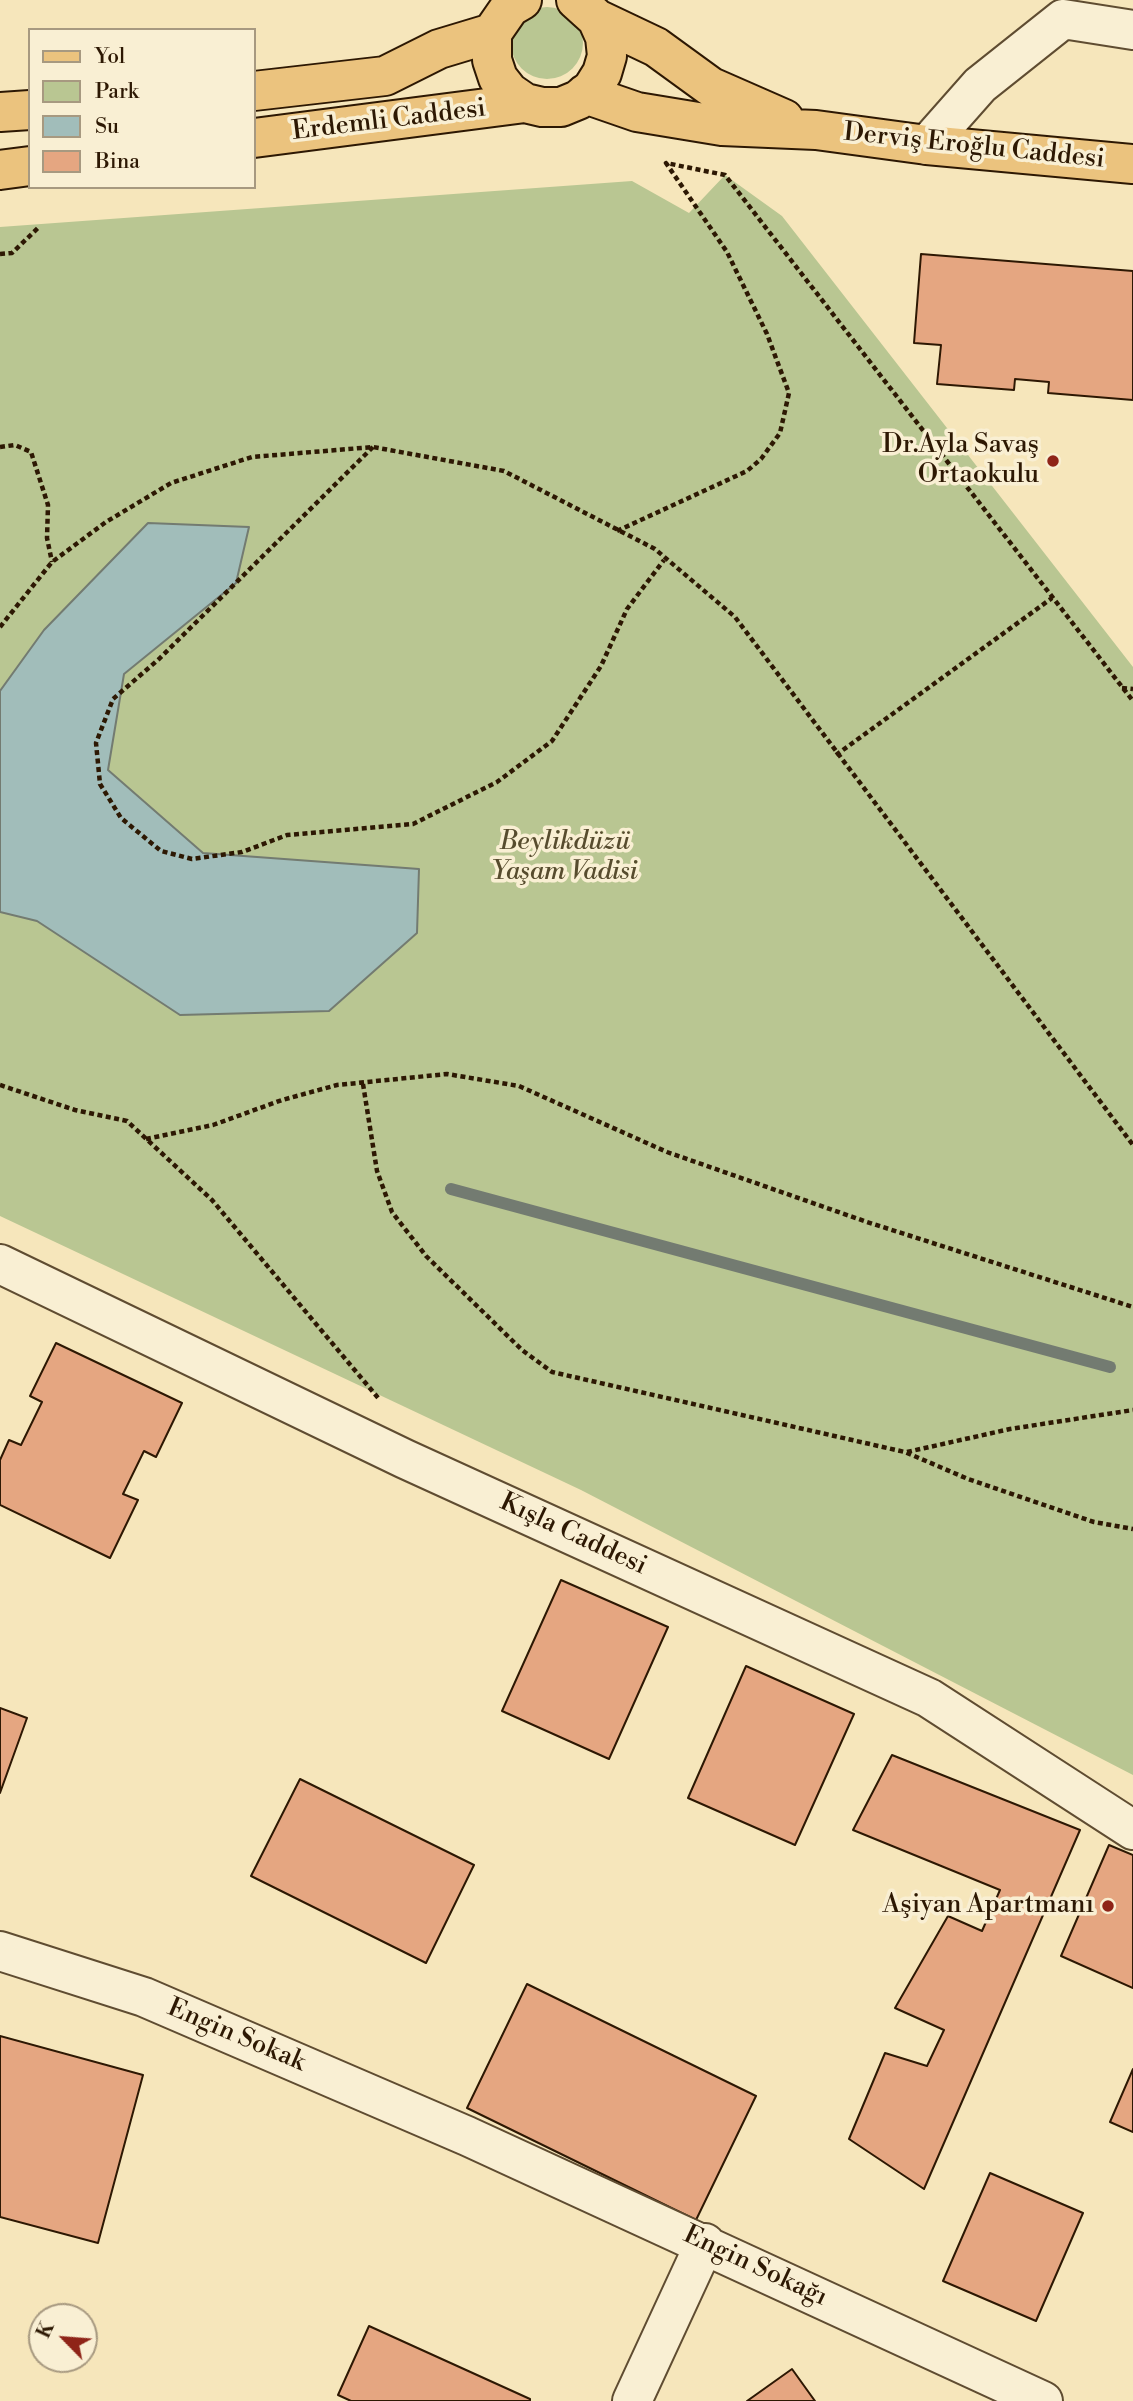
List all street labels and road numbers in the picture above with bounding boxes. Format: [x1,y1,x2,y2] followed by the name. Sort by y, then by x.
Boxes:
[290,94,488,148] street label: Erdemli Caddesi
[842,118,1106,176] street label: Derviş Eroğlu Caddesi
[494,1487,652,1583] street label: Kışla Caddesi
[162,1993,310,2079] street label: Engin Sokak
[678,2220,832,2314] street label: Engin Sokağı

